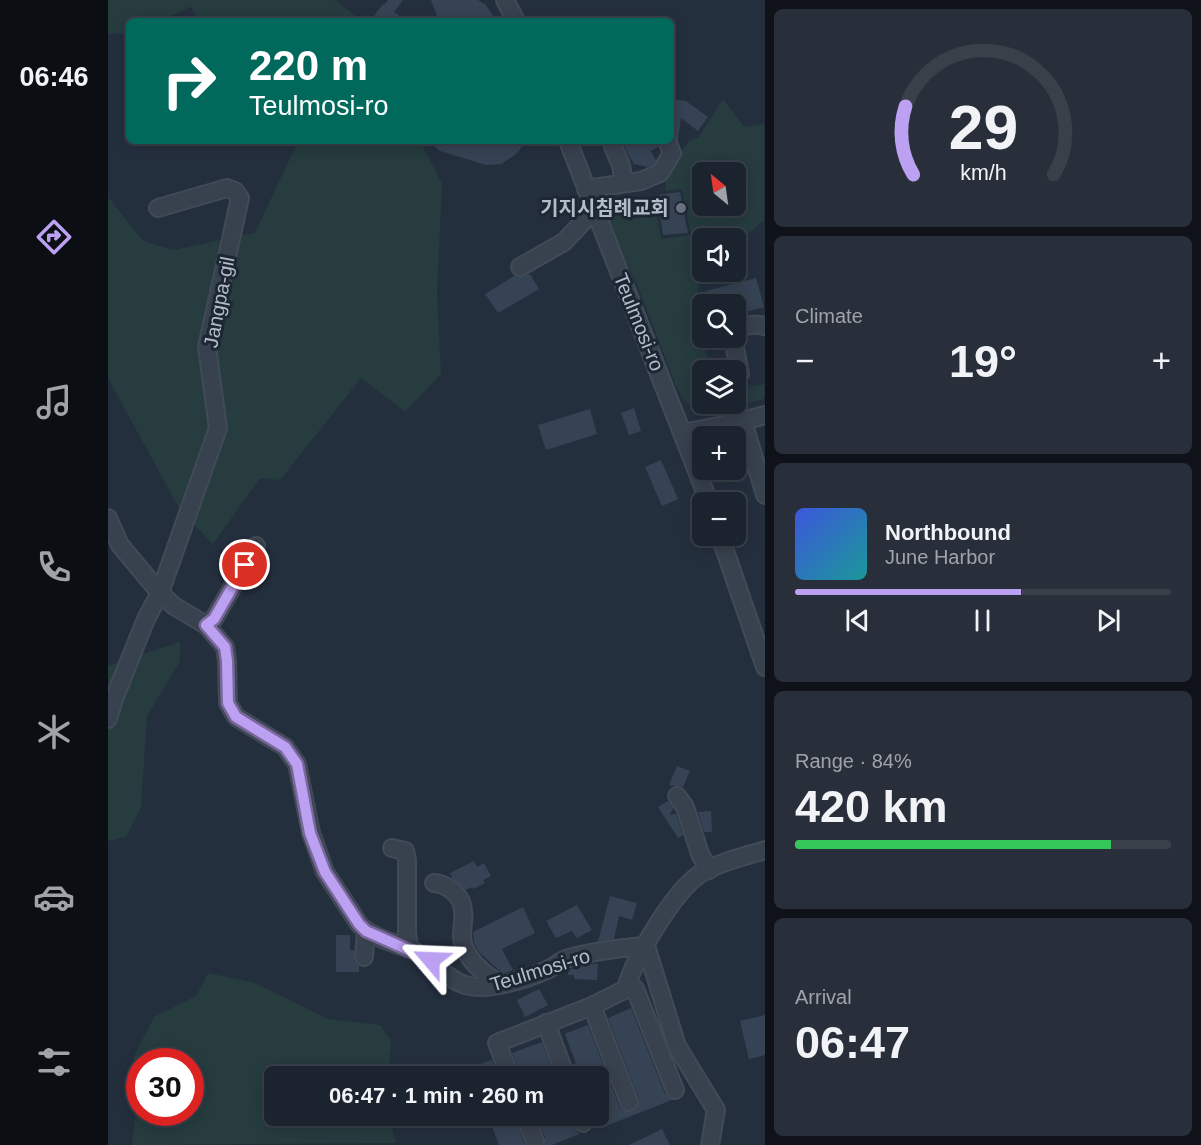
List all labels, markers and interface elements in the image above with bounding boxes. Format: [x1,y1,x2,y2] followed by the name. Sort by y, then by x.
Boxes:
[150,42,228,120] icon: right
[249,42,368,89] text: 220 m
[19,62,89,92] text: 06:46
[249,91,389,121] text: Teulmosi-ro
[948,93,1018,162] text: 29
[960,161,1006,185] text: km/h
[692,162,746,216] north arrow
[692,162,746,546] map controls
[540,197,669,219] place label: 기지시침례교회
[674,201,688,215] marker: 기지시침례교회
[33,216,75,258] icon: directions
[692,228,746,282] button: sound
[199,255,239,349] street label: Jangpa-gil
[609,270,669,374] street label: Teulmosi-ro
[692,294,746,348] button: search
[795,305,863,327] text: Climate
[949,336,1017,387] text: 19°
[795,342,814,379] text: −
[1152,342,1171,379] text: +
[692,360,746,414] button: layers
[33,381,75,423] icon: music
[692,426,746,480] button: +
[692,492,746,546] button: −
[885,520,1011,545] text: Northbound
[219,539,270,590] pin
[33,546,75,588] icon: phone
[885,546,995,568] text: June Harbor
[228,548,261,581] icon: arrive
[841,604,874,637] icon: previous
[966,604,999,637] icon: pause
[1092,604,1125,637] icon: next
[33,711,75,753] icon: climate
[795,750,912,772] text: Range · 84%
[795,781,948,832] text: 420 km
[33,876,75,918] icon: car
[399,928,463,992] position arrow
[487,944,593,996] street label: Teulmosi-ro
[795,986,852,1008] text: Arrival
[795,1017,910,1068] text: 06:47
[33,1041,75,1083] icon: filters
[126,1048,204,1126] speed limit sign: 30
[329,1083,544,1108] text: 06:47 · 1 min · 260 m

